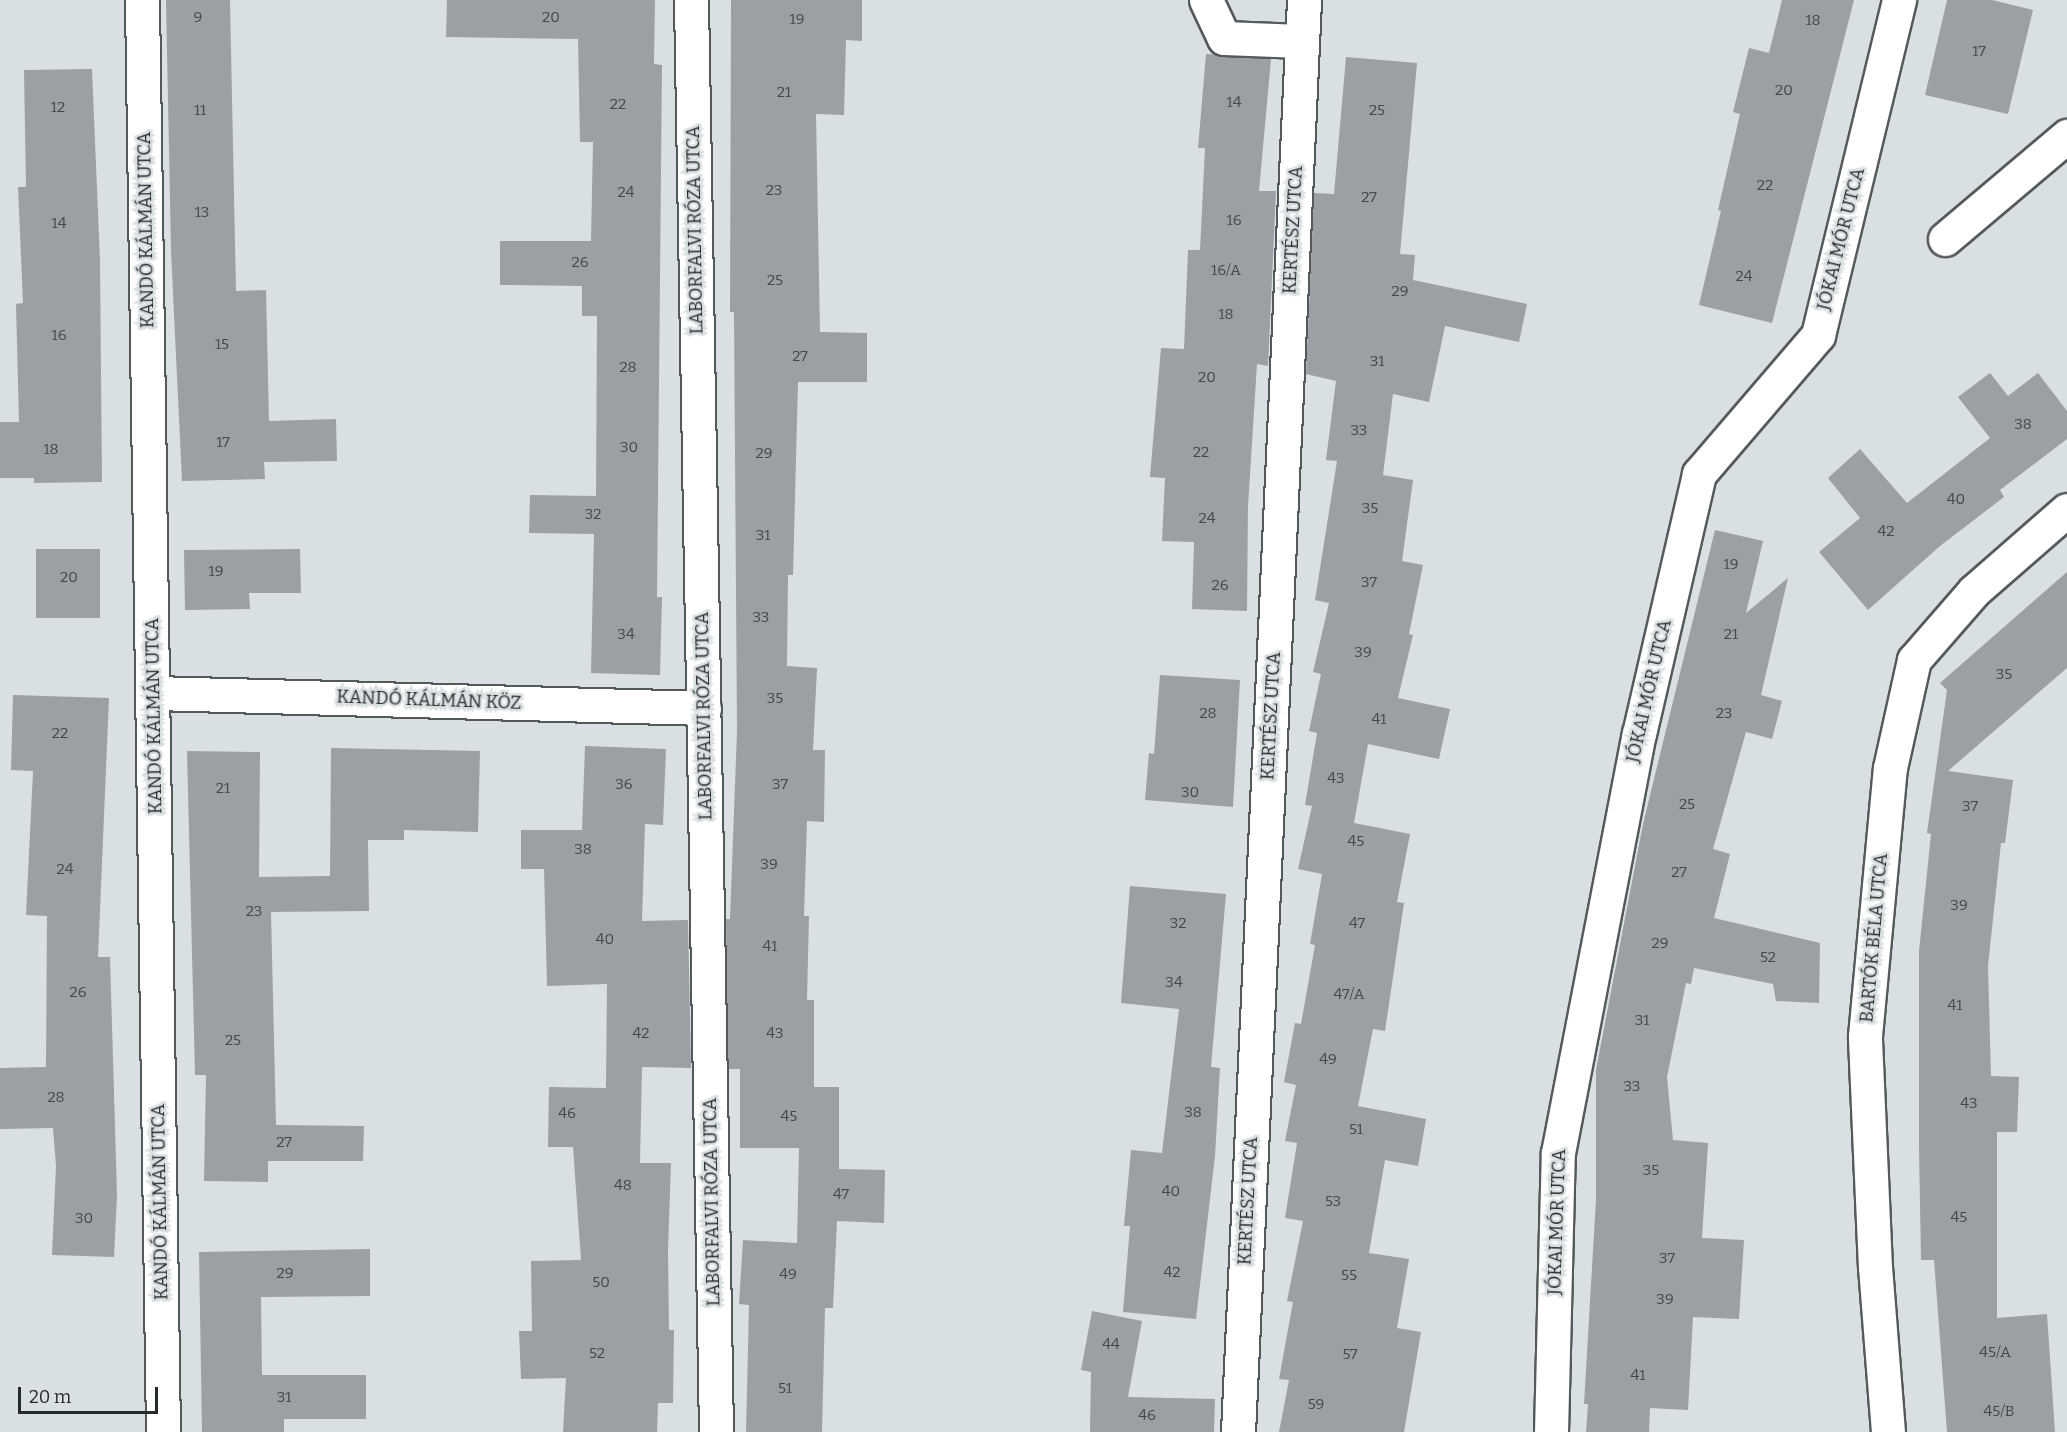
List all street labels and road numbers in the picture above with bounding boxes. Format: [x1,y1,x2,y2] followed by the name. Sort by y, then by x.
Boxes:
[682,126,708,334] street label: LABORFALVI RÓZA UTCA
[133,132,159,328] street label: KANDÓ KÁLMÁN UTCA
[1279,165,1307,295] street label: KERTÉSZ UTCA
[1813,166,1869,312] street label: JÓKAI MÓR UTCA
[691,612,717,820] street label: LABORFALVI RÓZA UTCA
[1622,617,1676,765] street label: JÓKAI MÓR UTCA
[141,618,167,814] street label: KANDÓ KÁLMÁN UTCA
[1257,651,1285,781] street label: KERTÉSZ UTCA
[336,686,522,714] street label: KANDÓ KÁLMÁN KÖZ
[1856,853,1892,1023] street label: BARTÓK BÉLA UTCA
[699,1098,725,1306] street label: LABORFALVI RÓZA UTCA
[147,1104,173,1300] street label: KANDÓ KÁLMÁN UTCA
[1234,1136,1262,1266] street label: KERTÉSZ UTCA
[1544,1149,1570,1295] street label: JÓKAI MÓR UTCA

